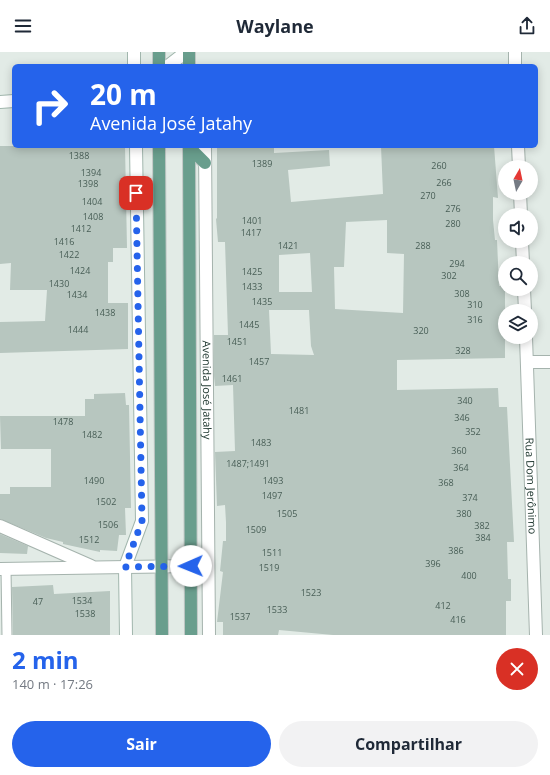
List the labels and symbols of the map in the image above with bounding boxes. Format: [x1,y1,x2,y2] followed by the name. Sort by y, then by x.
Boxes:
[69,149,89,162] house number: 1388
[252,157,272,170] house number: 1389
[431,159,447,172] house number: 260
[498,160,538,200] north arrow
[81,166,101,179] house number: 1394
[119,176,153,210] pin
[436,176,452,189] house number: 266
[78,177,98,190] house number: 1398
[420,189,436,202] house number: 270
[82,195,102,208] house number: 1404
[445,202,461,215] house number: 276
[83,210,103,223] house number: 1408
[242,214,262,227] house number: 1401
[445,217,461,230] house number: 280
[71,222,91,235] house number: 1412
[241,226,261,239] house number: 1417
[54,235,74,248] house number: 1416
[278,239,298,252] house number: 1421
[415,239,431,252] house number: 288
[59,248,79,261] house number: 1422
[449,257,465,270] house number: 294
[70,264,90,277] house number: 1424
[242,265,262,278] house number: 1425
[441,269,457,282] house number: 302
[49,277,69,290] house number: 1430
[242,280,262,293] house number: 1433
[454,287,470,300] house number: 308
[67,288,87,301] house number: 1434
[252,295,272,308] house number: 1435
[467,298,483,311] house number: 310
[95,306,115,319] house number: 1438
[467,313,483,326] house number: 316
[239,318,259,331] house number: 1445
[68,323,88,336] house number: 1444
[413,324,429,337] house number: 320
[227,335,247,348] house number: 1451
[200,340,215,440] street label: Avenida José Jatahy
[455,344,471,357] house number: 328
[249,355,269,368] house number: 1457
[222,372,242,385] house number: 1461
[457,394,473,407] house number: 340
[289,404,309,417] house number: 1481
[454,411,470,424] house number: 346
[53,415,73,428] house number: 1478
[465,425,481,438] house number: 352
[82,428,102,441] house number: 1482
[251,436,271,449] house number: 1483
[522,437,541,535] street label: Rua Dom Jerônimo
[451,444,467,457] house number: 360
[226,457,270,470] house number: 1487;1491
[453,461,469,474] house number: 364
[84,474,104,487] house number: 1490
[263,474,283,487] house number: 1493
[438,476,454,489] house number: 368
[262,489,282,502] house number: 1497
[462,491,478,504] house number: 374
[96,495,116,508] house number: 1502
[277,507,297,520] house number: 1505
[456,507,472,520] house number: 380
[98,518,118,531] house number: 1506
[474,519,490,532] house number: 382
[246,523,266,536] house number: 1509
[475,531,491,544] house number: 384
[79,533,99,546] house number: 1512
[448,544,464,557] house number: 386
[170,545,212,587] position arrow
[262,546,282,559] house number: 1511
[425,557,441,570] house number: 396
[259,561,279,574] house number: 1519
[461,569,477,582] house number: 400
[301,586,321,599] house number: 1523
[72,594,92,607] house number: 1534
[33,595,43,608] house number: 47
[435,599,451,612] house number: 412
[267,603,287,616] house number: 1533
[75,607,95,620] house number: 1538
[230,610,250,623] house number: 1537
[450,613,466,626] house number: 416

